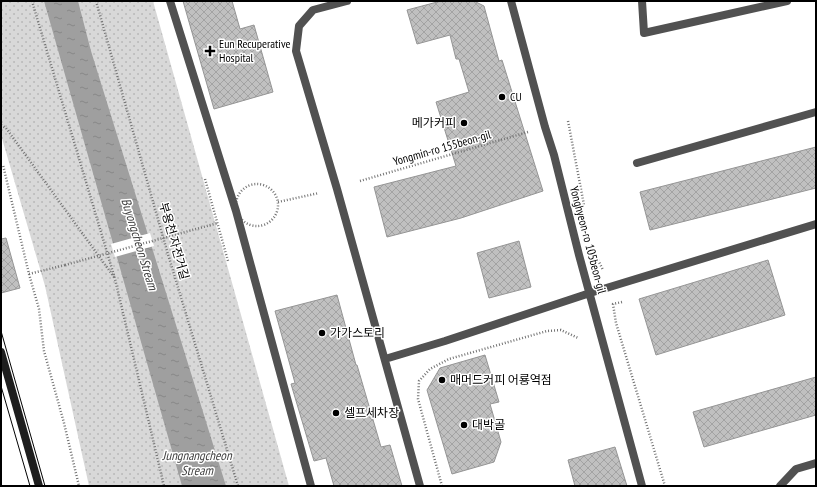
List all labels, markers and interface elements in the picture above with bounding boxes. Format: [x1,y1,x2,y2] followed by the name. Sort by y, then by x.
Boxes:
[219,36,291,65] place label: Eun Recuperative Hospital
[204,45,216,57] marker: Eun Recuperative Hospital
[510,89,522,104] place label: CU
[497,92,507,102] marker: CU
[412,115,456,130] place label: 메가커피
[459,118,469,128] marker: 메가커피
[391,126,493,169] street label: Yongmin-ro 155beon-gil
[567,184,610,295] street label: Yonghyeon-ro 105beon-gil
[118,196,162,294] water label: Buyongcheon Stream
[156,200,193,281] street label: 부용천 자전거길
[330,325,385,340] place label: 가가스토리
[317,328,327,338] marker: 가가스토리
[450,372,552,387] place label: 매머드커피 어룡역점
[437,375,447,385] marker: 매머드커피 어룡역점
[344,405,399,420] place label: 셀프세차장
[331,408,341,418] marker: 셀프세차장
[472,417,505,432] place label: 대박골
[459,420,469,430] marker: 대박골
[161,447,233,479] water label: Jungnangcheon Stream

